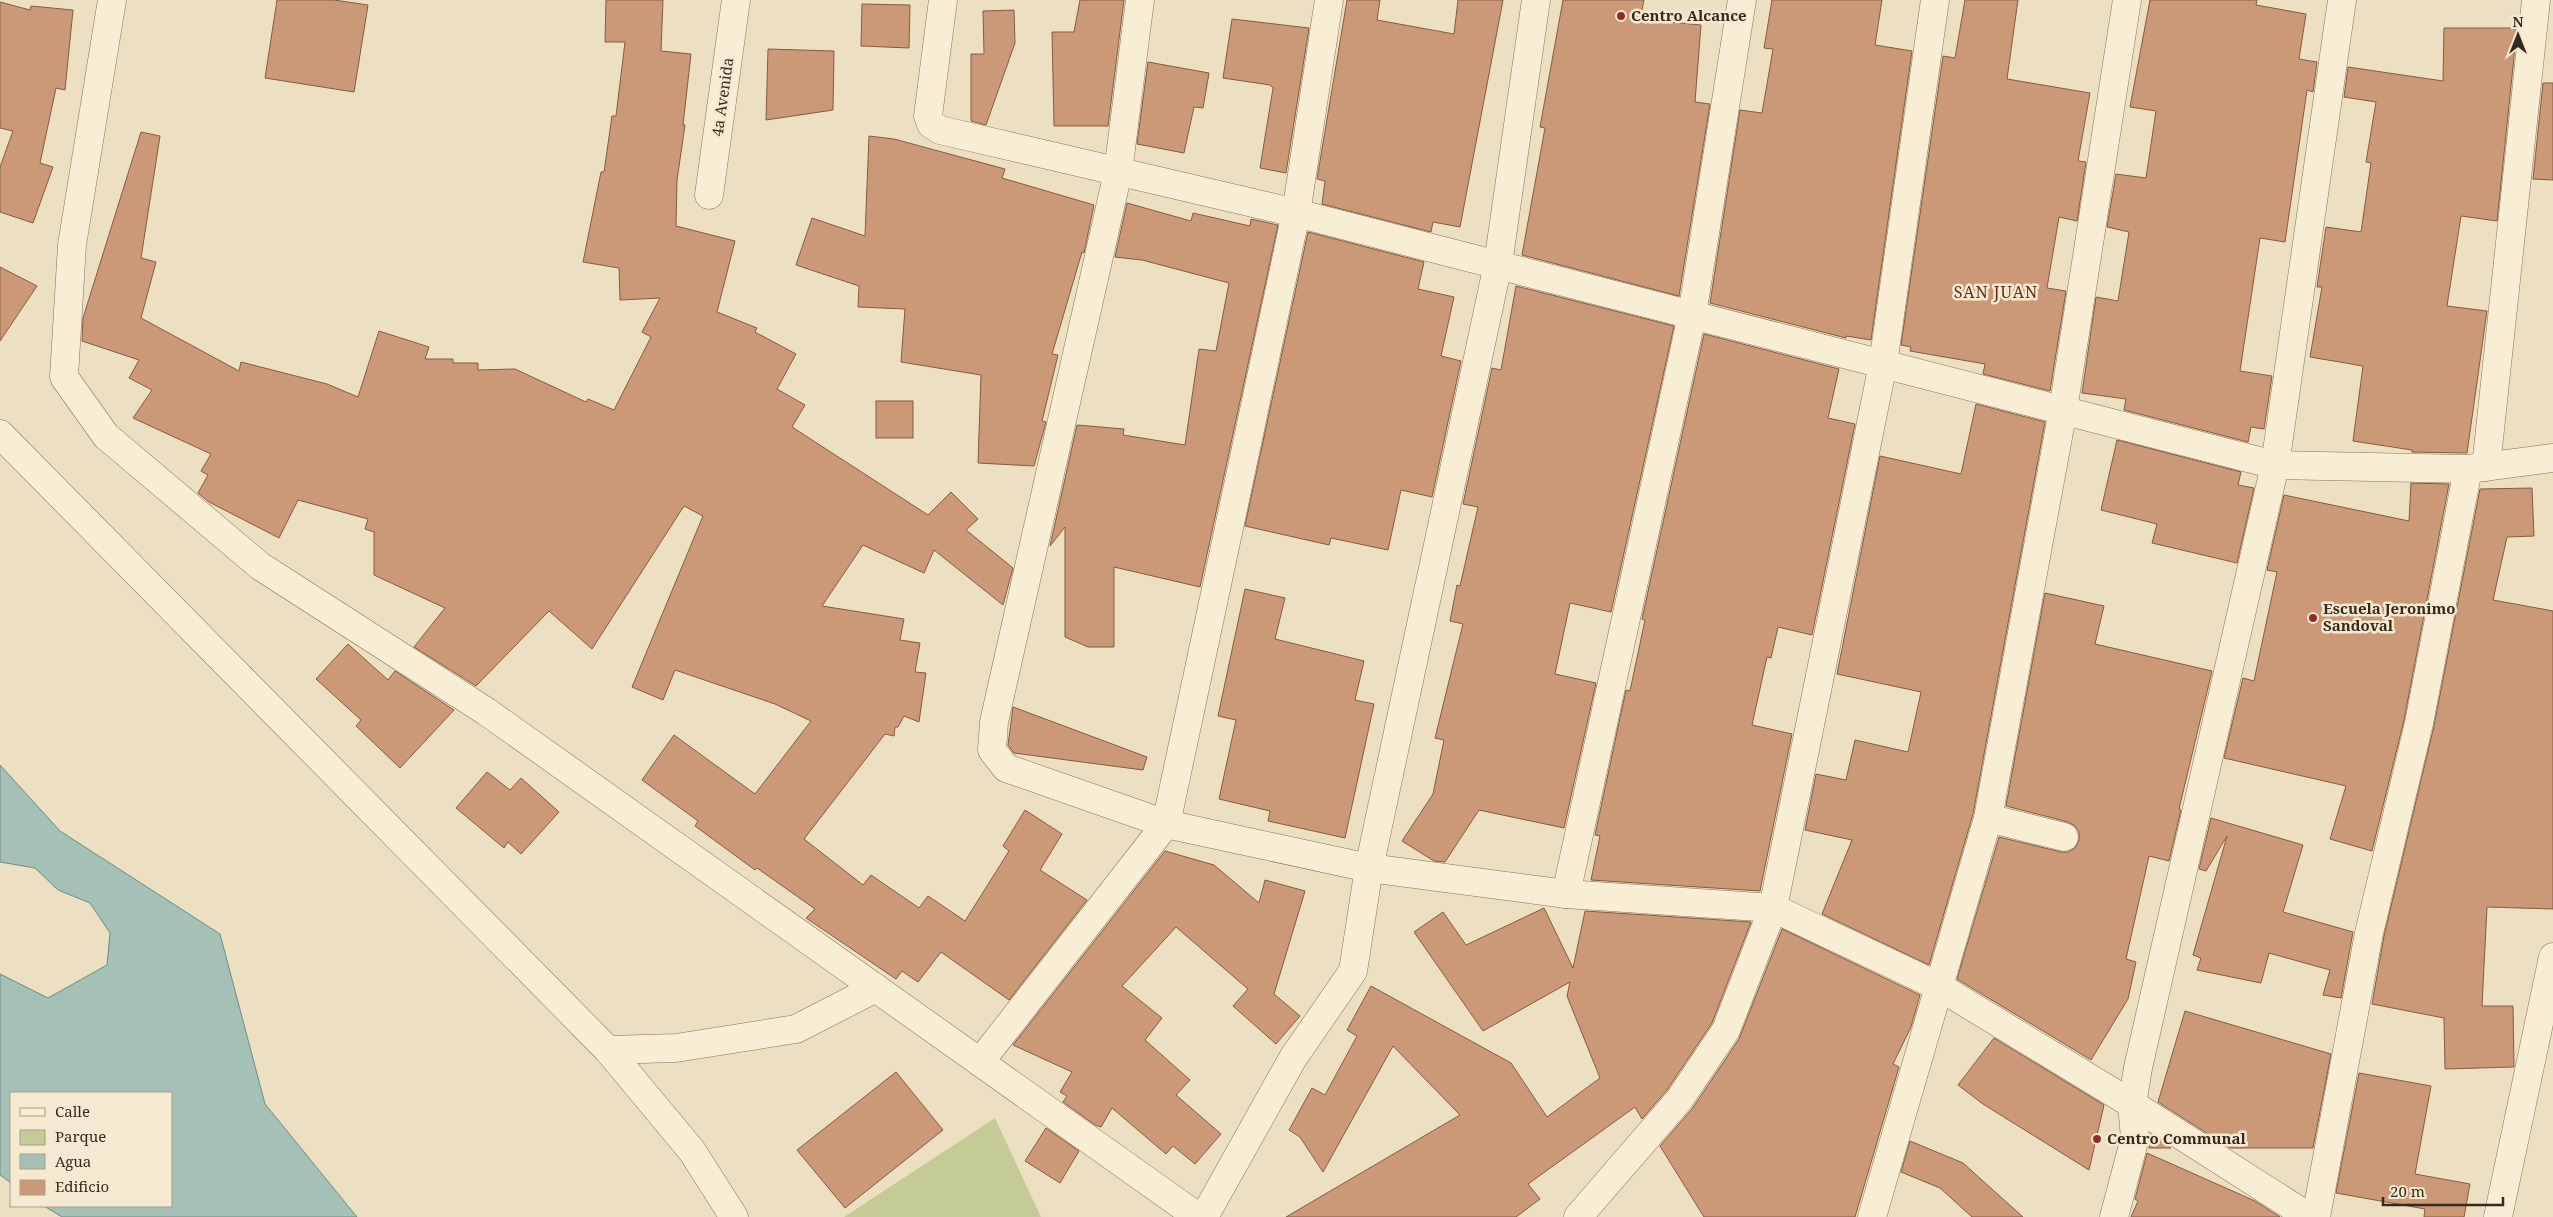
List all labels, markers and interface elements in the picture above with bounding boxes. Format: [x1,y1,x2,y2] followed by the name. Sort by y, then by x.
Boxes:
[1631,5,1747,25] place label: Centro Alcance
[1615,10,1627,22] marker: Centro Alcance
[2493,10,2543,60] north arrow
[2512,12,2524,31] text: N
[707,56,737,137] street label: 4a Avenida
[1954,281,2038,303] district label: SAN JUAN
[2323,598,2456,635] place label: Escuela Jeronimo Sandoval
[2307,612,2319,624] marker: Escuela Jeronimo Sandoval
[10,1092,172,1207] legend
[55,1101,90,1121] text: Calle
[55,1126,106,1146] text: Parque
[2107,1128,2246,1148] place label: Centro Communal
[2091,1133,2103,1145] marker: Centro Communal
[55,1151,91,1171] text: Agua
[2383,1174,2503,1206] scale bar
[55,1176,109,1196] text: Edificio
[2390,1181,2425,1201] text: 20 m

